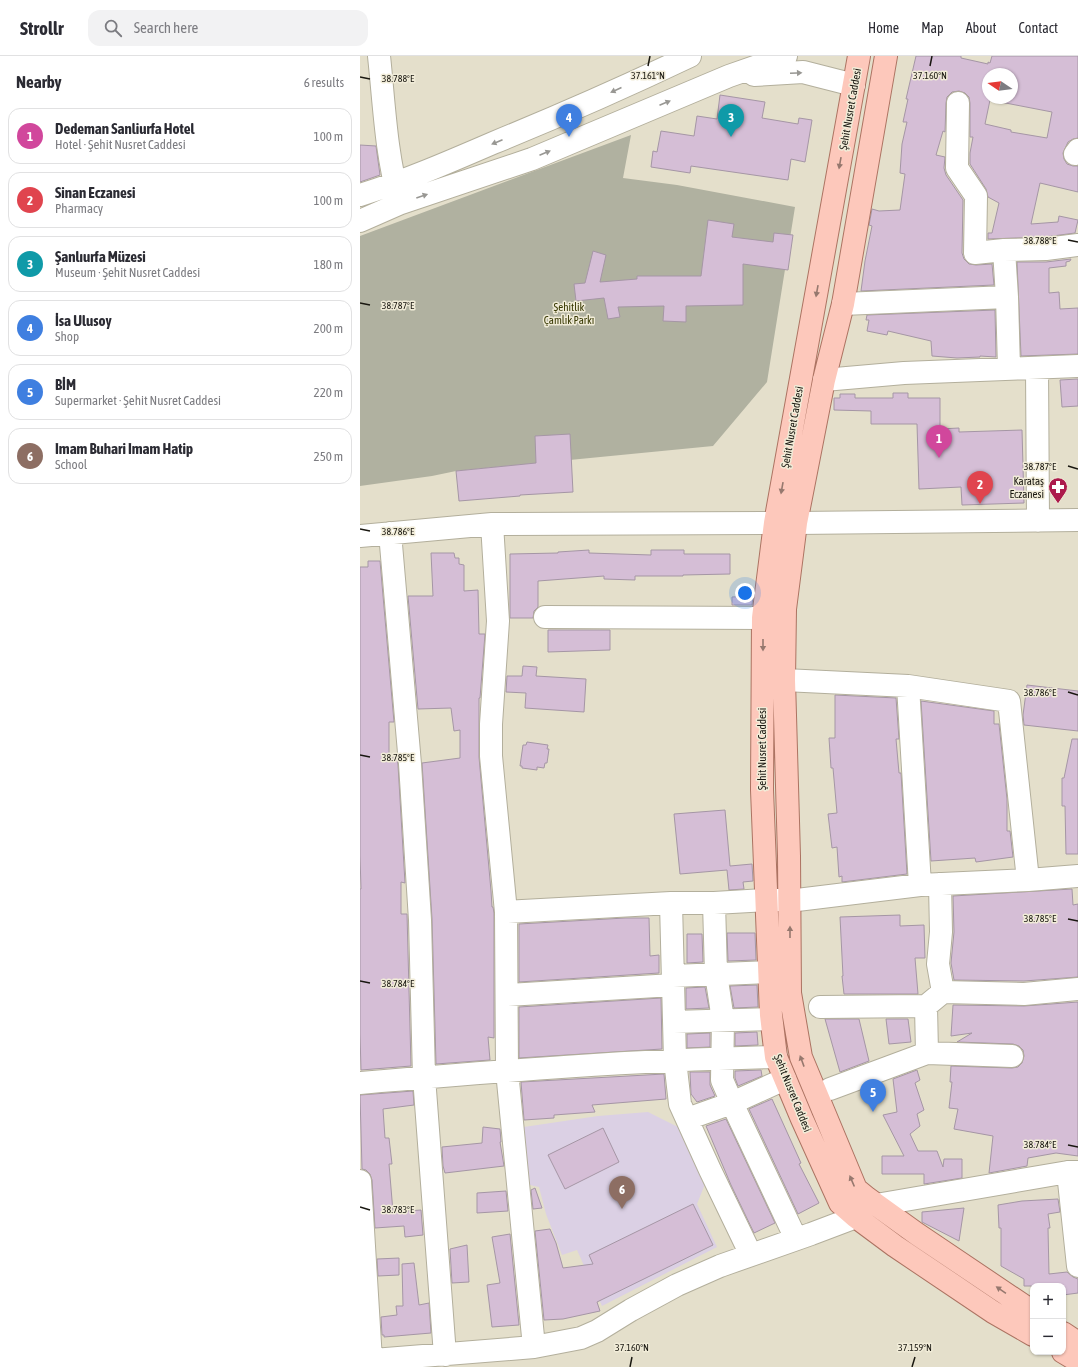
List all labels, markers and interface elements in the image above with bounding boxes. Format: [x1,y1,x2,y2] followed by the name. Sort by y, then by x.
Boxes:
[88,10,368,46] search box
[20,17,64,39] text: Strollr
[102,17,124,39] icon: search
[134,19,198,36] text: Search here
[868,20,899,36] text: Home
[921,20,944,36] text: Map
[966,20,997,36] text: About
[1019,20,1058,36] text: Contact
[837,67,863,151] street label: Şehit Nusret Caddesi
[982,68,1018,104] north arrow
[790,69,802,76] one-way arrow
[631,70,665,81] text: 37.161°N
[913,70,947,81] text: 37.160°N
[16,72,62,92] text: Nearby
[382,73,415,84] text: 38.788°E
[304,75,344,90] text: 6 results
[610,87,622,93] one-way arrow
[659,100,670,106] one-way arrow
[556,104,582,137] pin: 4
[718,104,744,137] pin: 3
[55,120,195,137] text: Dedeman Sanliurfa Hotel
[27,129,33,144] text: 1
[314,129,343,144] text: 100 m
[55,137,186,152] text: Hotel · Şehit Nusret Caddesi
[490,139,502,145] one-way arrow
[539,150,551,157] one-way arrow
[837,157,843,169] one-way arrow
[55,184,135,201] text: Sinan Eczanesi
[27,193,33,208] text: 2
[314,193,343,208] text: 100 m
[417,193,429,199] one-way arrow
[55,201,103,216] text: Pharmacy
[1024,235,1057,246] text: 38.788°E
[55,248,146,265] text: Şanlıurfa Müzesi
[27,257,33,272] text: 3
[314,257,343,272] text: 180 m
[55,265,200,280] text: Museum · Şehit Nusret Caddesi
[814,285,820,297] one-way arrow
[382,300,415,311] text: 38.787°E
[544,301,594,326] park label: Şehitlik Çamlık Parkı
[55,312,112,329] text: İsa Ulusoy
[27,321,33,336] text: 4
[314,321,343,336] text: 200 m
[55,329,79,344] text: Shop
[55,376,76,393] text: BİM
[27,385,33,400] text: 5
[314,385,343,400] text: 220 m
[779,385,805,469] street label: Şehit Nusret Caddesi
[55,393,221,408] text: Supermarket · Şehit Nusret Caddesi
[926,425,952,458] pin: 1
[55,440,193,457] text: Imam Buhari Imam Hatip
[27,449,33,464] text: 6
[314,449,343,464] text: 250 m
[55,457,87,472] text: School
[1024,461,1057,472] text: 38.787°E
[967,471,993,504] pin: 2
[1009,475,1044,500] place label: Karataş Eczanesi
[1047,476,1069,504] pharmacy icon: Karataş Eczanesi
[778,482,784,494] one-way arrow
[382,526,415,537] text: 38.786°E
[735,583,755,603] your location
[760,639,766,652] one-way arrow
[1024,687,1057,698] text: 38.786°E
[756,708,768,790] street label: Şehit Nusret Caddesi
[382,752,415,763] text: 38.785°E
[1024,913,1057,924] text: 38.785°E
[787,925,793,938] one-way arrow
[382,978,415,989] text: 38.784°E
[772,1052,814,1134] street label: Şehit Nusret Caddesi
[799,1054,805,1066] one-way arrow
[860,1079,886,1112] pin: 5
[1024,1139,1057,1150] text: 38.784°E
[849,1174,855,1186] one-way arrow
[609,1176,635,1209] pin: 6
[382,1204,415,1215] text: 38.783°E
[1030,1283,1066,1355] map controls
[1030,1283,1066,1319] button: +
[996,1286,1006,1294] one-way arrow
[1030,1319,1066,1355] button: −
[615,1342,649,1353] text: 37.160°N
[898,1342,932,1353] text: 37.159°N

